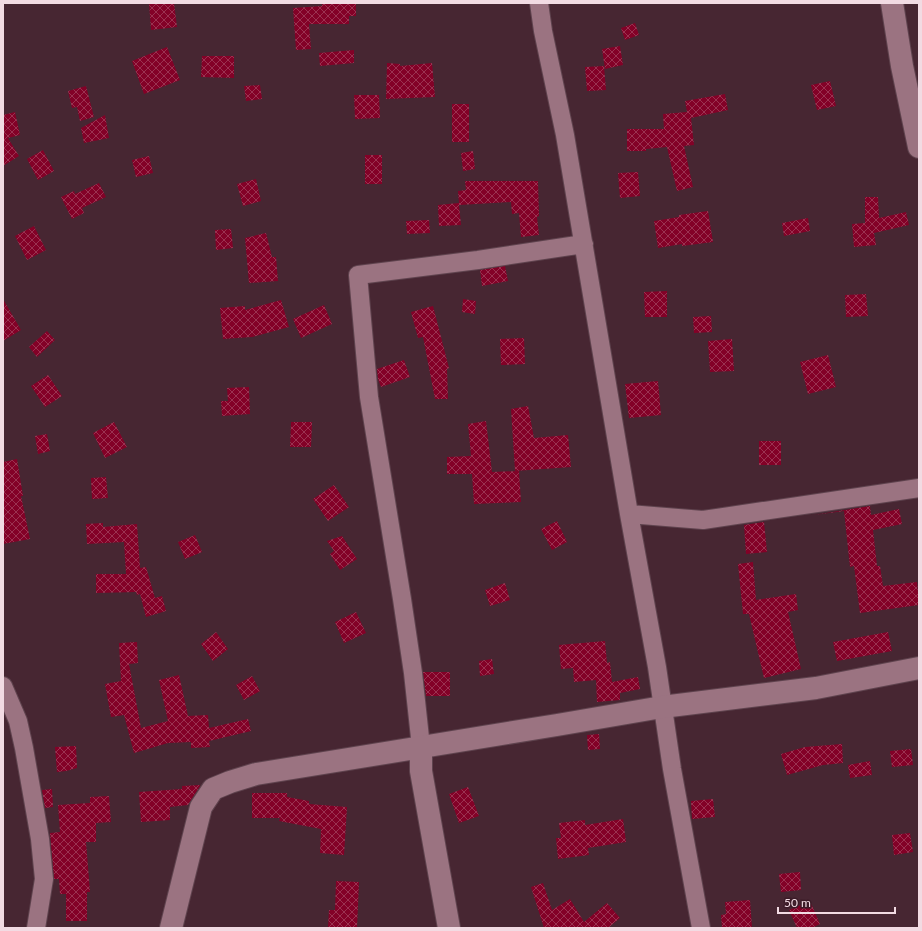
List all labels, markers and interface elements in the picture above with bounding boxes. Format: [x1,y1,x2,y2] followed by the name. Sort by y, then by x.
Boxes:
[778,889,895,915] scale bar
[784,895,811,910] text: 50 m

